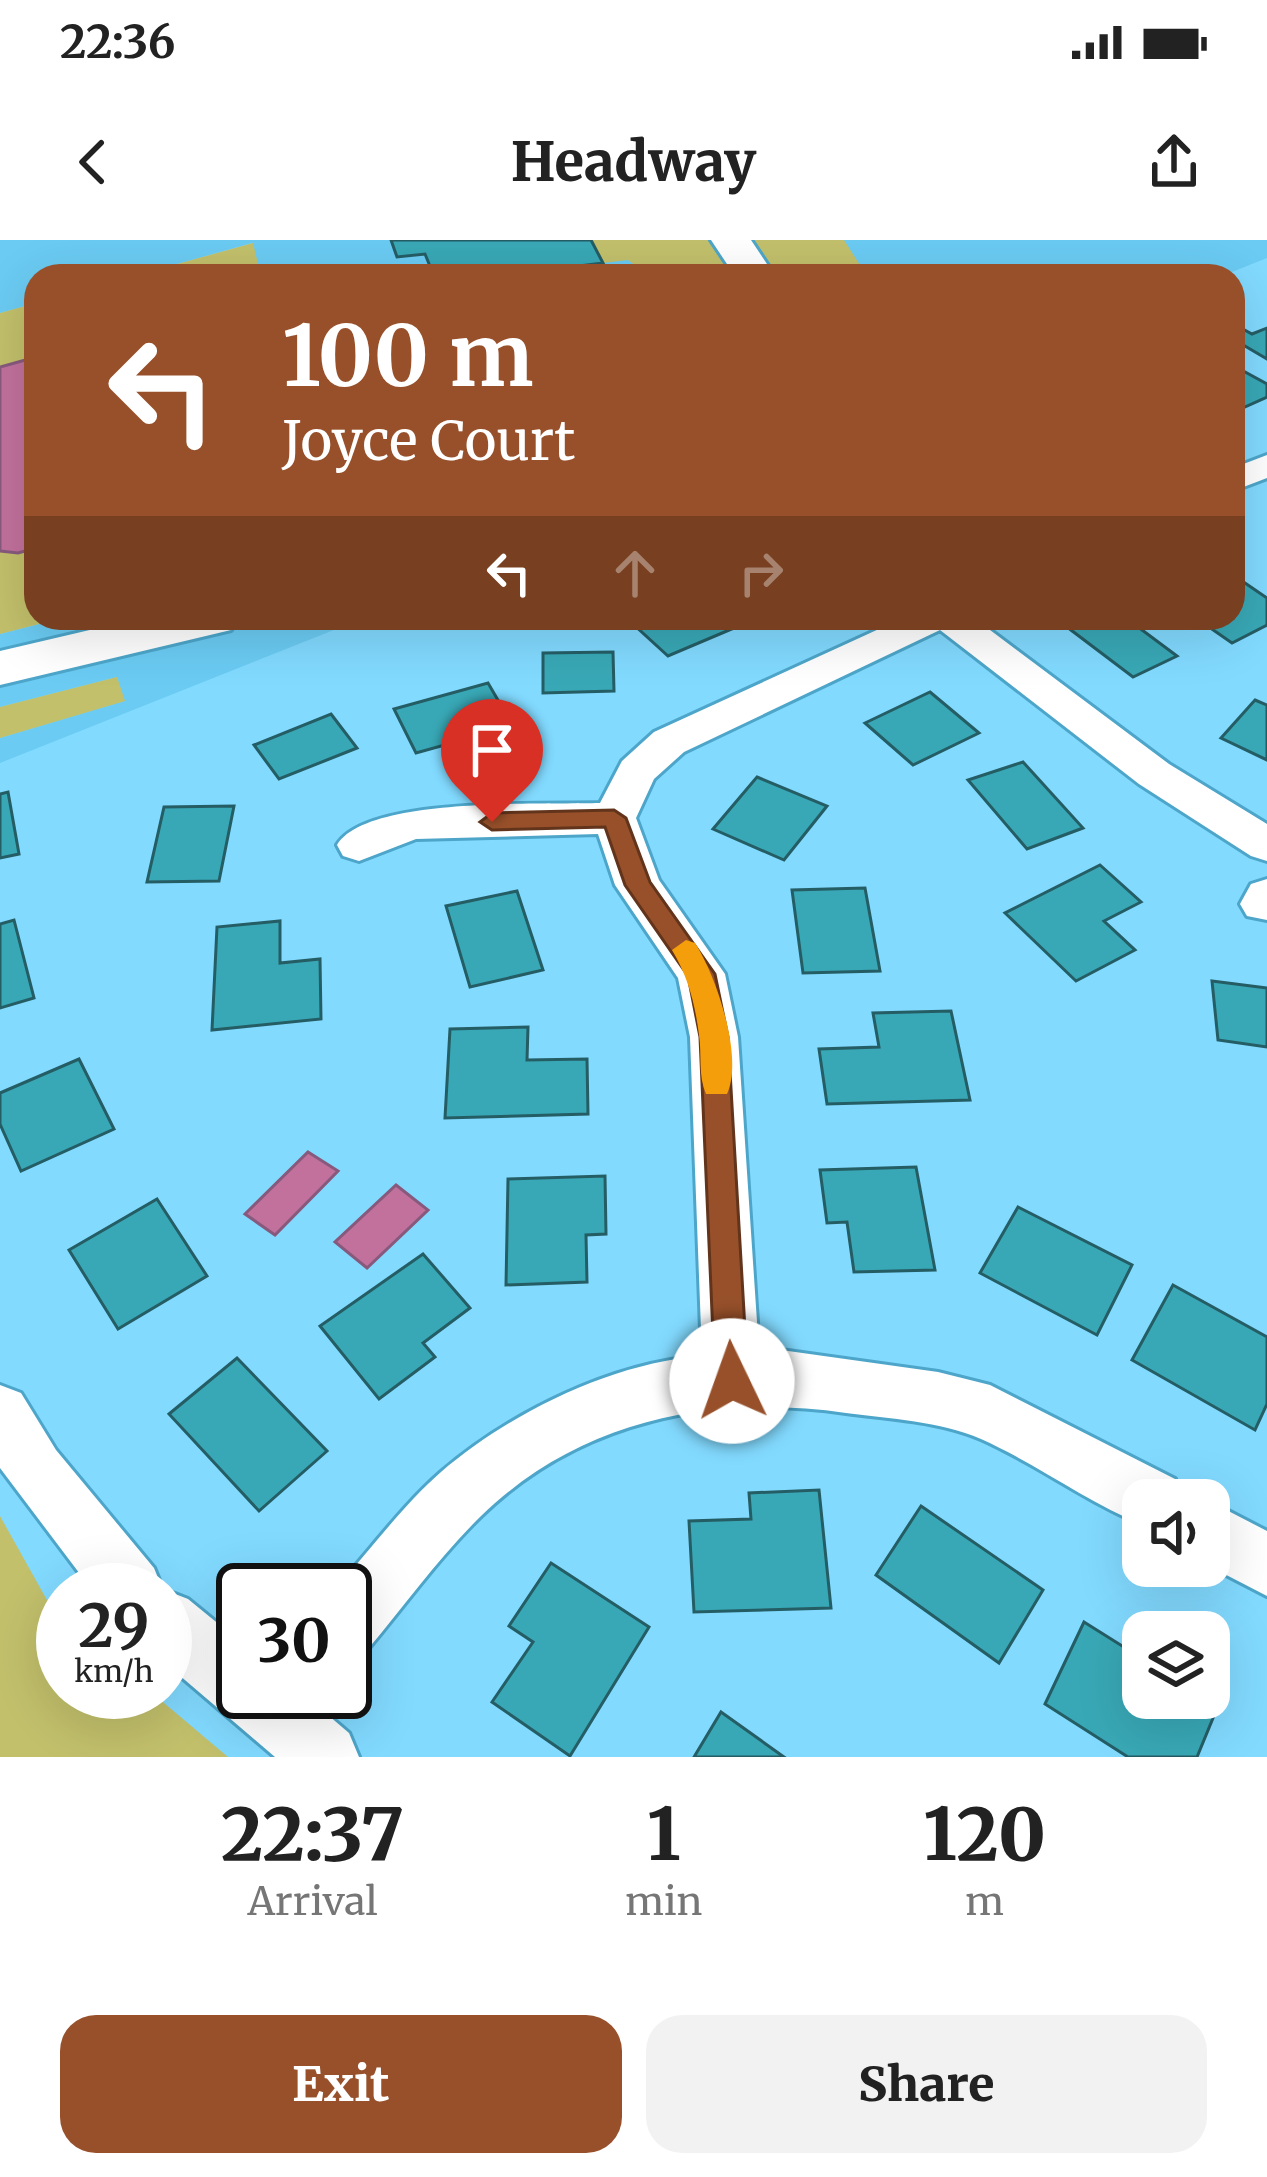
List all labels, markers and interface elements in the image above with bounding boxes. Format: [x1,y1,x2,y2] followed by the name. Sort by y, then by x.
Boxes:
[60,14,175,70] text: 22:36
[511,128,756,196] text: Headway
[60,129,126,195] icon: back
[1141,129,1207,195] icon: share
[282,303,534,409] text: 100 m
[84,312,240,468] icon: left
[282,407,575,475] text: Joyce Court
[476,540,542,606] icon: left
[602,540,668,606] icon: ahead
[728,540,794,606] icon: right
[441,699,543,822] pin
[459,717,525,783] icon: arrive
[669,1318,795,1444] position arrow
[1122,1479,1230,1719] map controls
[1122,1479,1230,1587] button: sound
[216,1563,372,1719] speed limit sign: 30
[78,1588,150,1663] text: 29
[1122,1611,1230,1719] button: layers
[74,1652,154,1690] text: km/h
[221,1789,404,1880] text: 22:37
[647,1789,681,1880] text: 1
[923,1789,1046,1880] text: 120
[247,1877,378,1926] text: Arrival
[625,1877,702,1926] text: min
[965,1877,1004,1926] text: m
[60,2015,622,2153] button: Exit
[646,2015,1207,2153] button: Share

